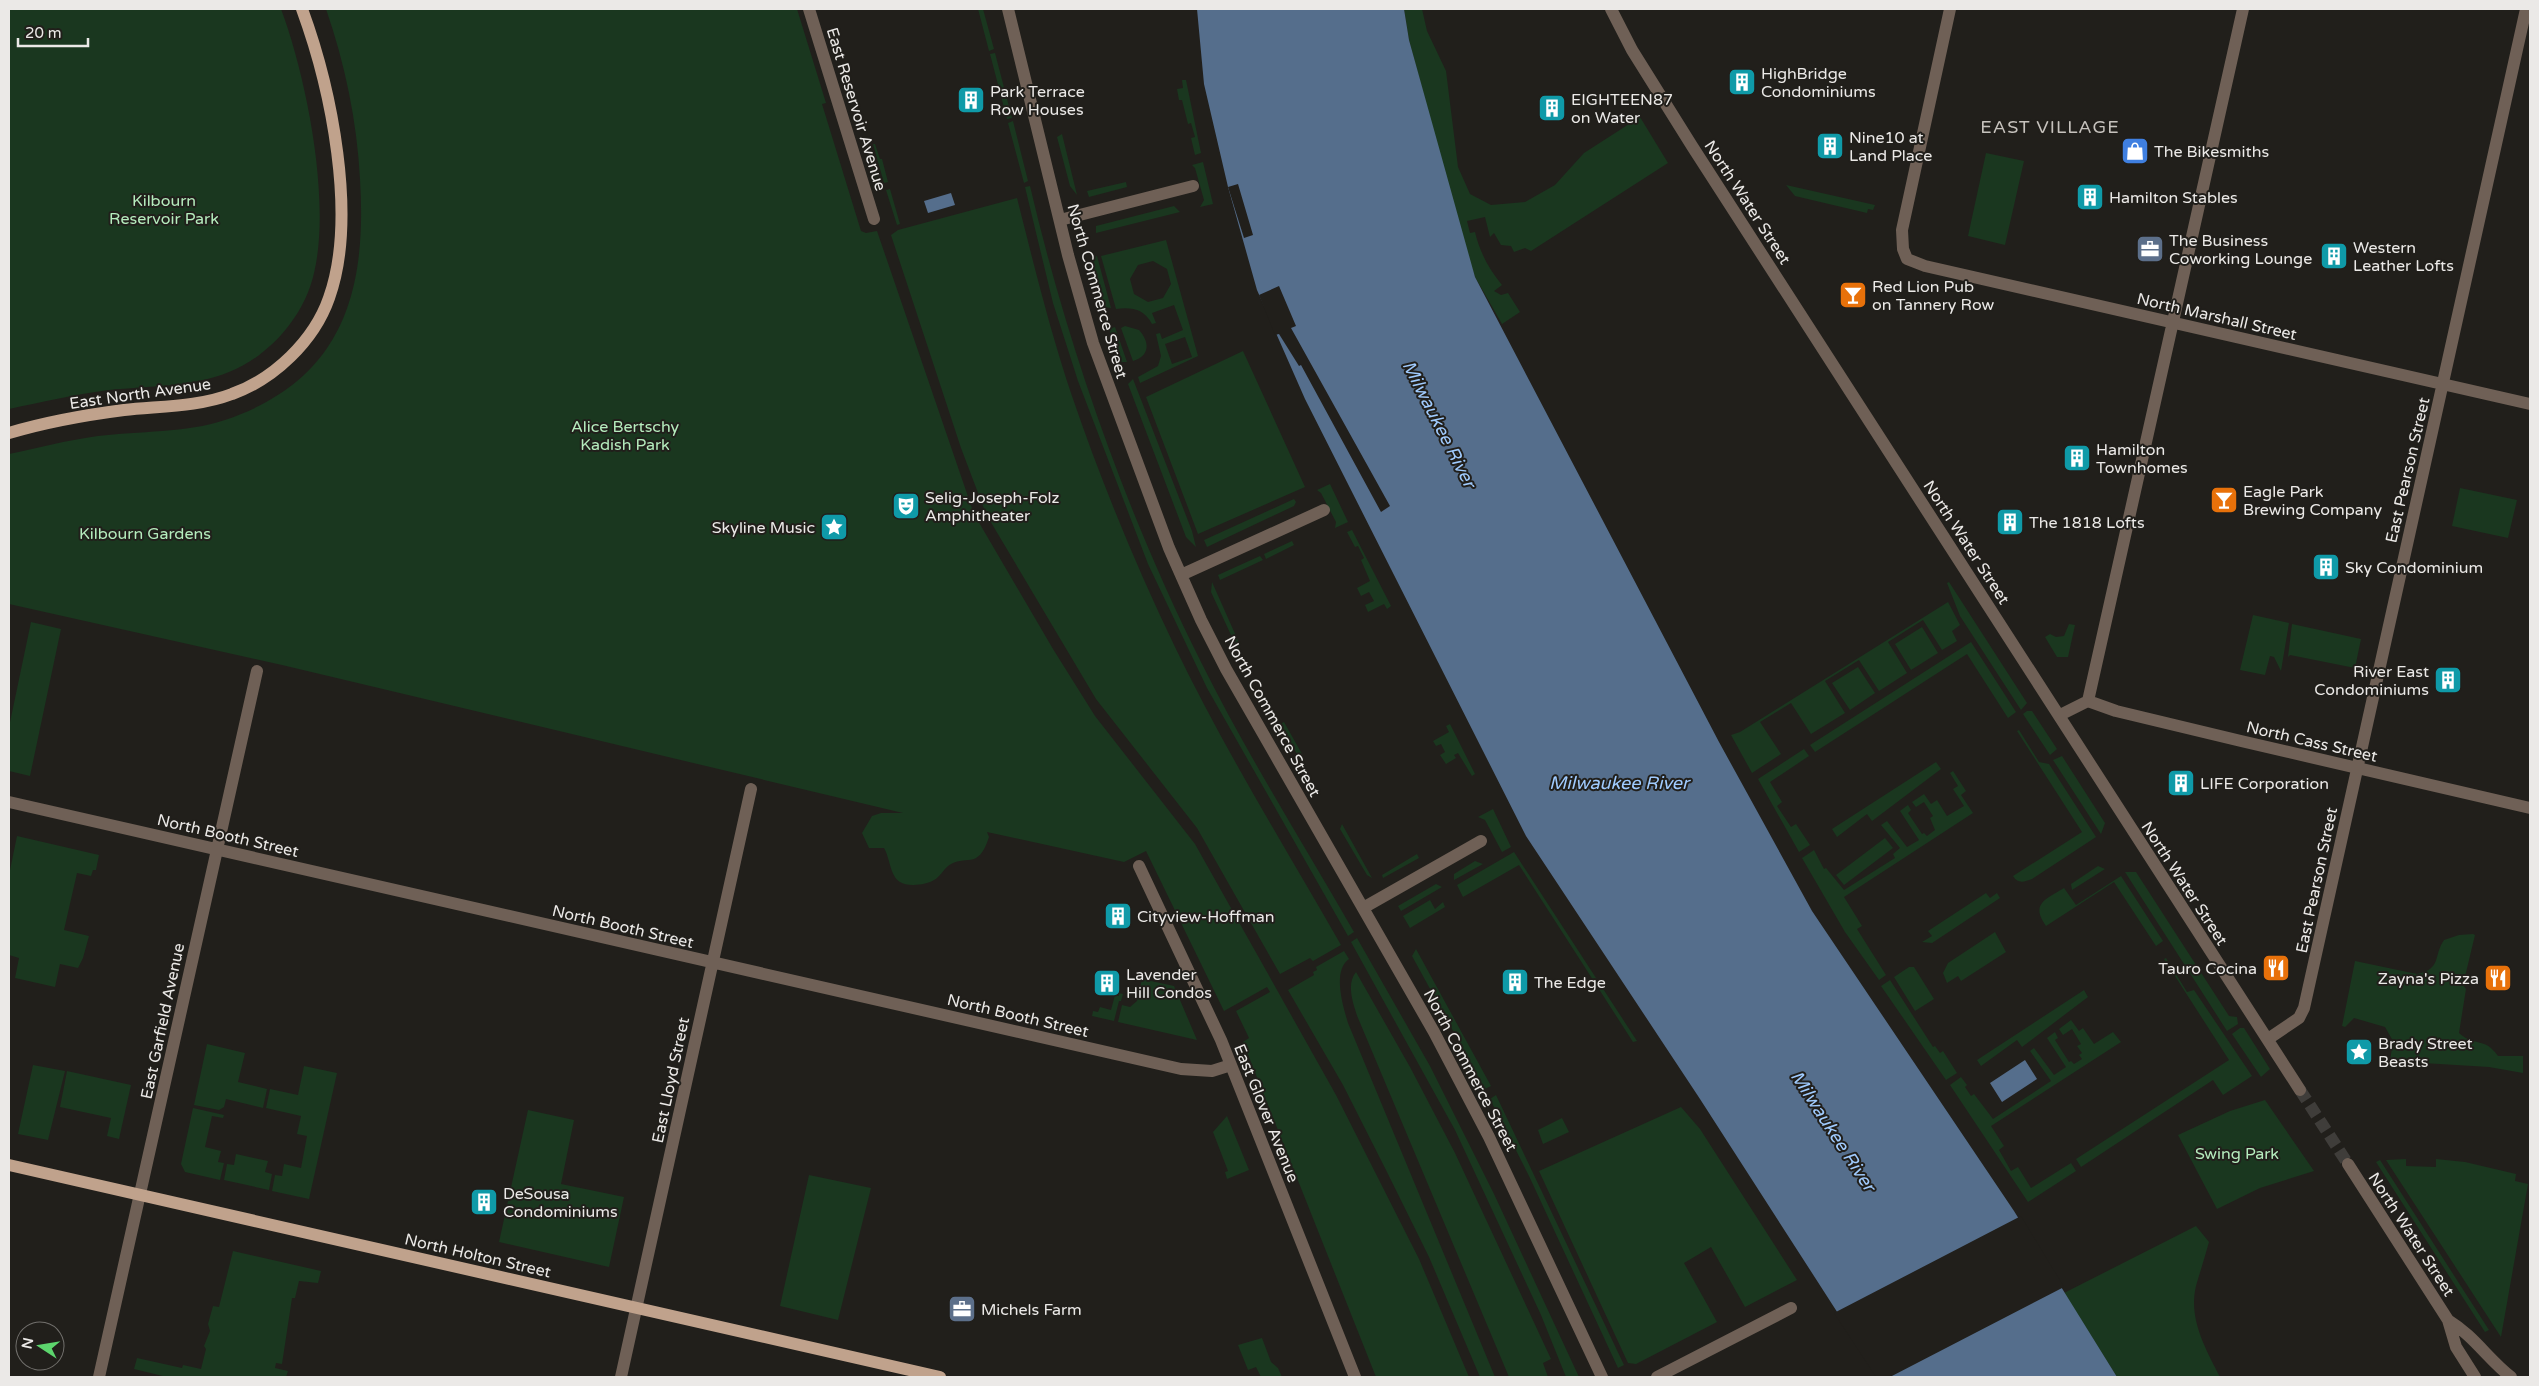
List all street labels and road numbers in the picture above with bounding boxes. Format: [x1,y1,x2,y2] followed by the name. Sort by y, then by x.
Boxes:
[822,25,890,193] street label: East Reservoir Avenue
[1700,137,1795,268] street label: North Water Street
[1063,202,1132,381] street label: North Commerce Street
[2135,289,2299,345] street label: North Marshall Street
[68,374,212,414] street label: East North Avenue
[2382,396,2434,545] street label: East Pearson Street
[1919,477,2014,608] street label: North Water Street
[1220,633,1325,800] street label: North Commerce Street
[2244,717,2379,767] street label: North Cass Street
[2292,805,2342,955] street label: East Pearson Street
[155,810,300,862] street label: North Booth Street
[2137,818,2232,949] street label: North Water Street
[550,901,695,953] street label: North Booth Street
[137,941,189,1101] street label: East Garfield Avenue
[1419,986,1521,1155] street label: North Commerce Street
[945,990,1090,1042] street label: North Booth Street
[648,1015,694,1145] street label: East Lloyd Street
[1229,1041,1303,1186] street label: East Glover Avenue
[2364,1169,2459,1300] street label: North Water Street
[403,1229,553,1283] street label: North Holton Street

